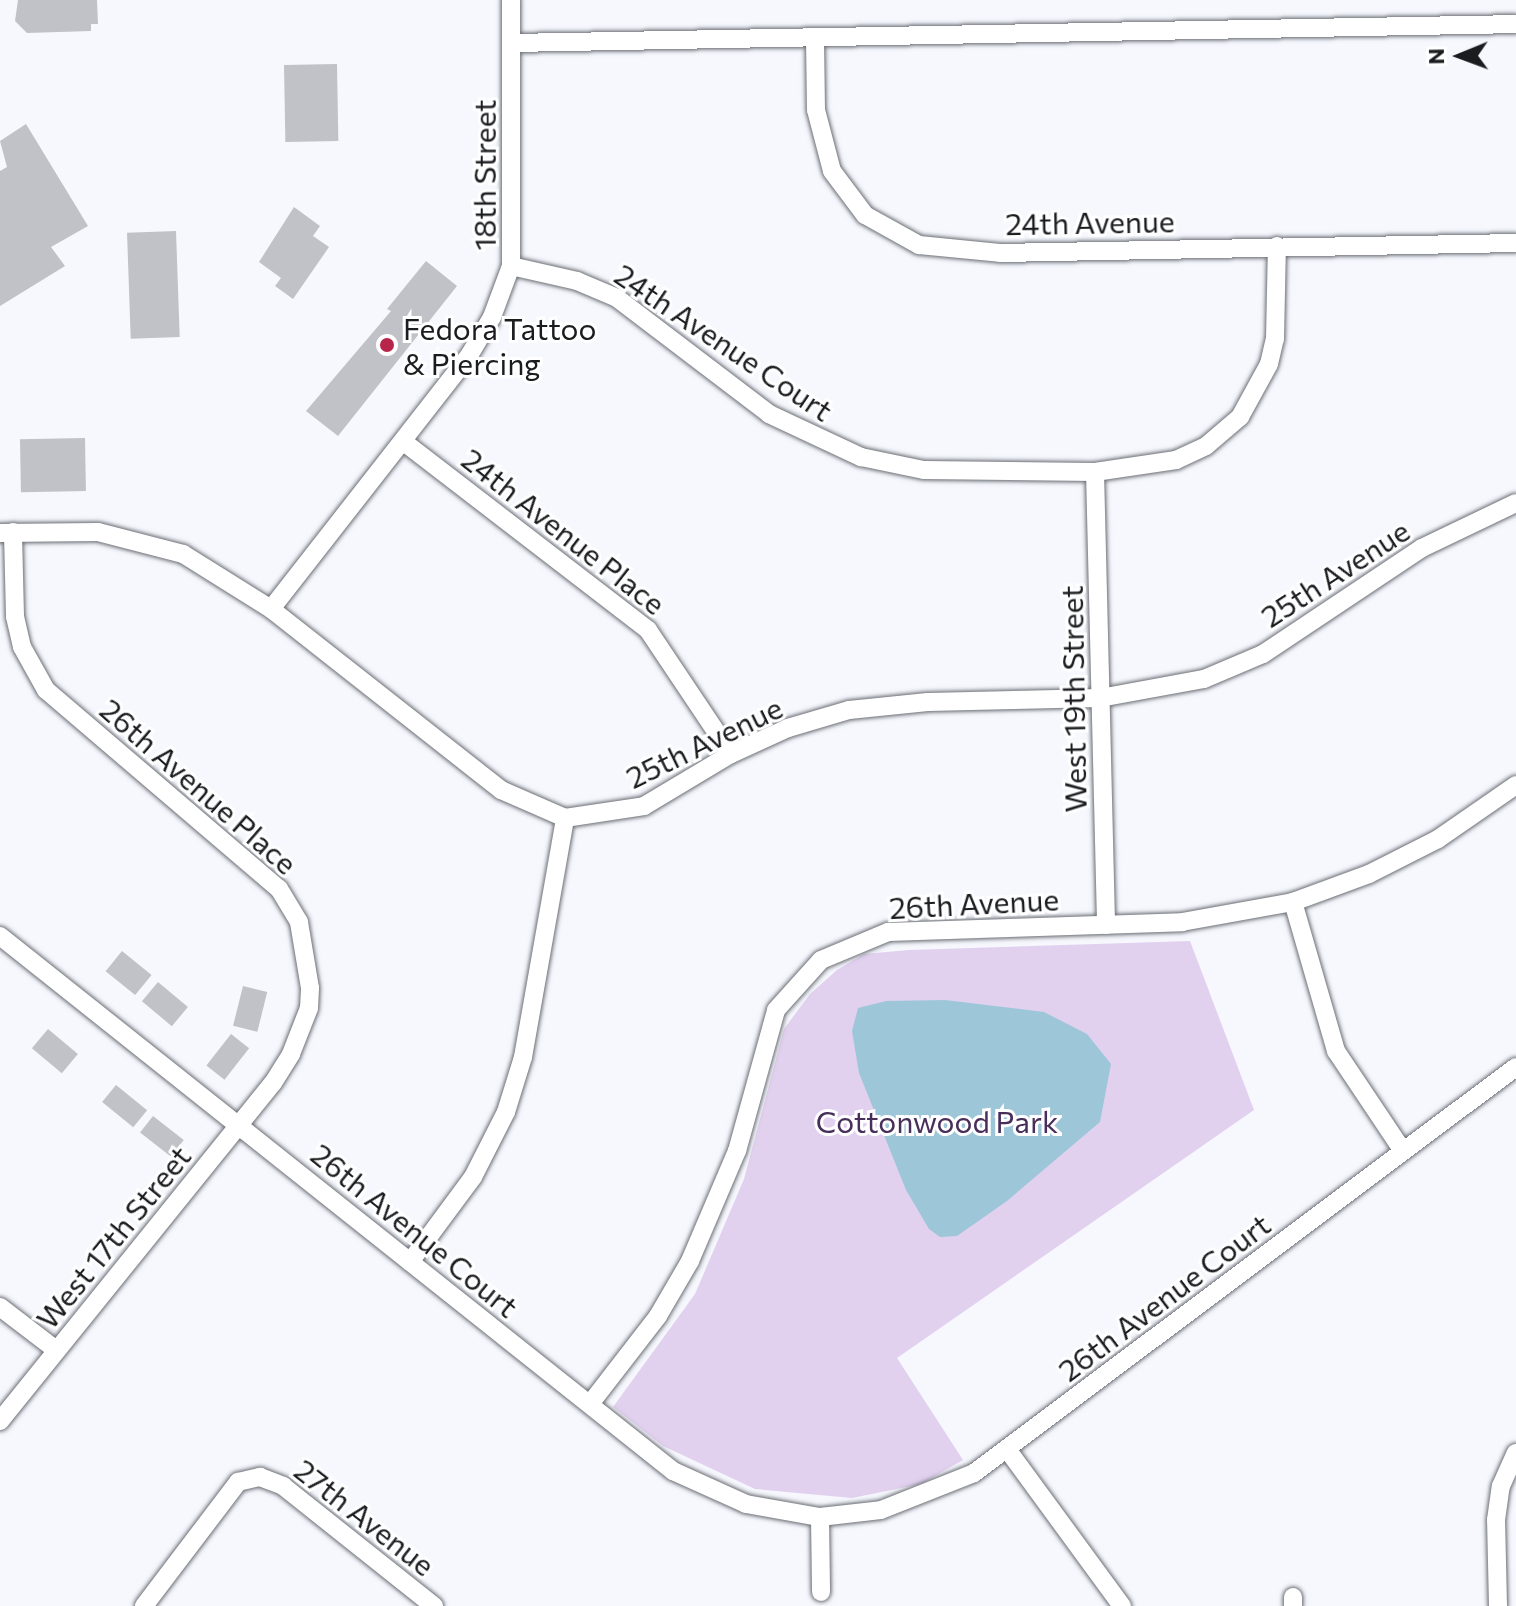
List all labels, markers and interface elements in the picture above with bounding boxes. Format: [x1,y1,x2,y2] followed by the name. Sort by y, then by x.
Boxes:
[1420,16,1500,96] north arrow
[1422,48,1449,65] text: N
[466,99,502,251] street label: 18th Street
[1005,203,1175,241] street label: 24th Avenue
[608,256,840,428] street label: 24th Avenue Court
[403,310,596,380] place label: Fedora Tattoo & Piercing
[378,336,396,354] marker: Fedora Tattoo & Piercing
[455,441,673,621] street label: 24th Avenue Place
[1254,512,1416,634] street label: 25th Avenue
[1053,585,1093,813] street label: West 19th Street
[620,689,788,795] street label: 25th Avenue
[93,691,305,881] street label: 26th Avenue Place
[888,881,1060,925] street label: 26th Avenue
[816,1103,1058,1139] park label: Cottonwood Park
[304,1136,526,1324] street label: 26th Avenue Court
[28,1138,198,1336] street label: West 17th Street
[1051,1206,1277,1388] street label: 26th Avenue Court
[288,1451,442,1583] street label: 27th Avenue

